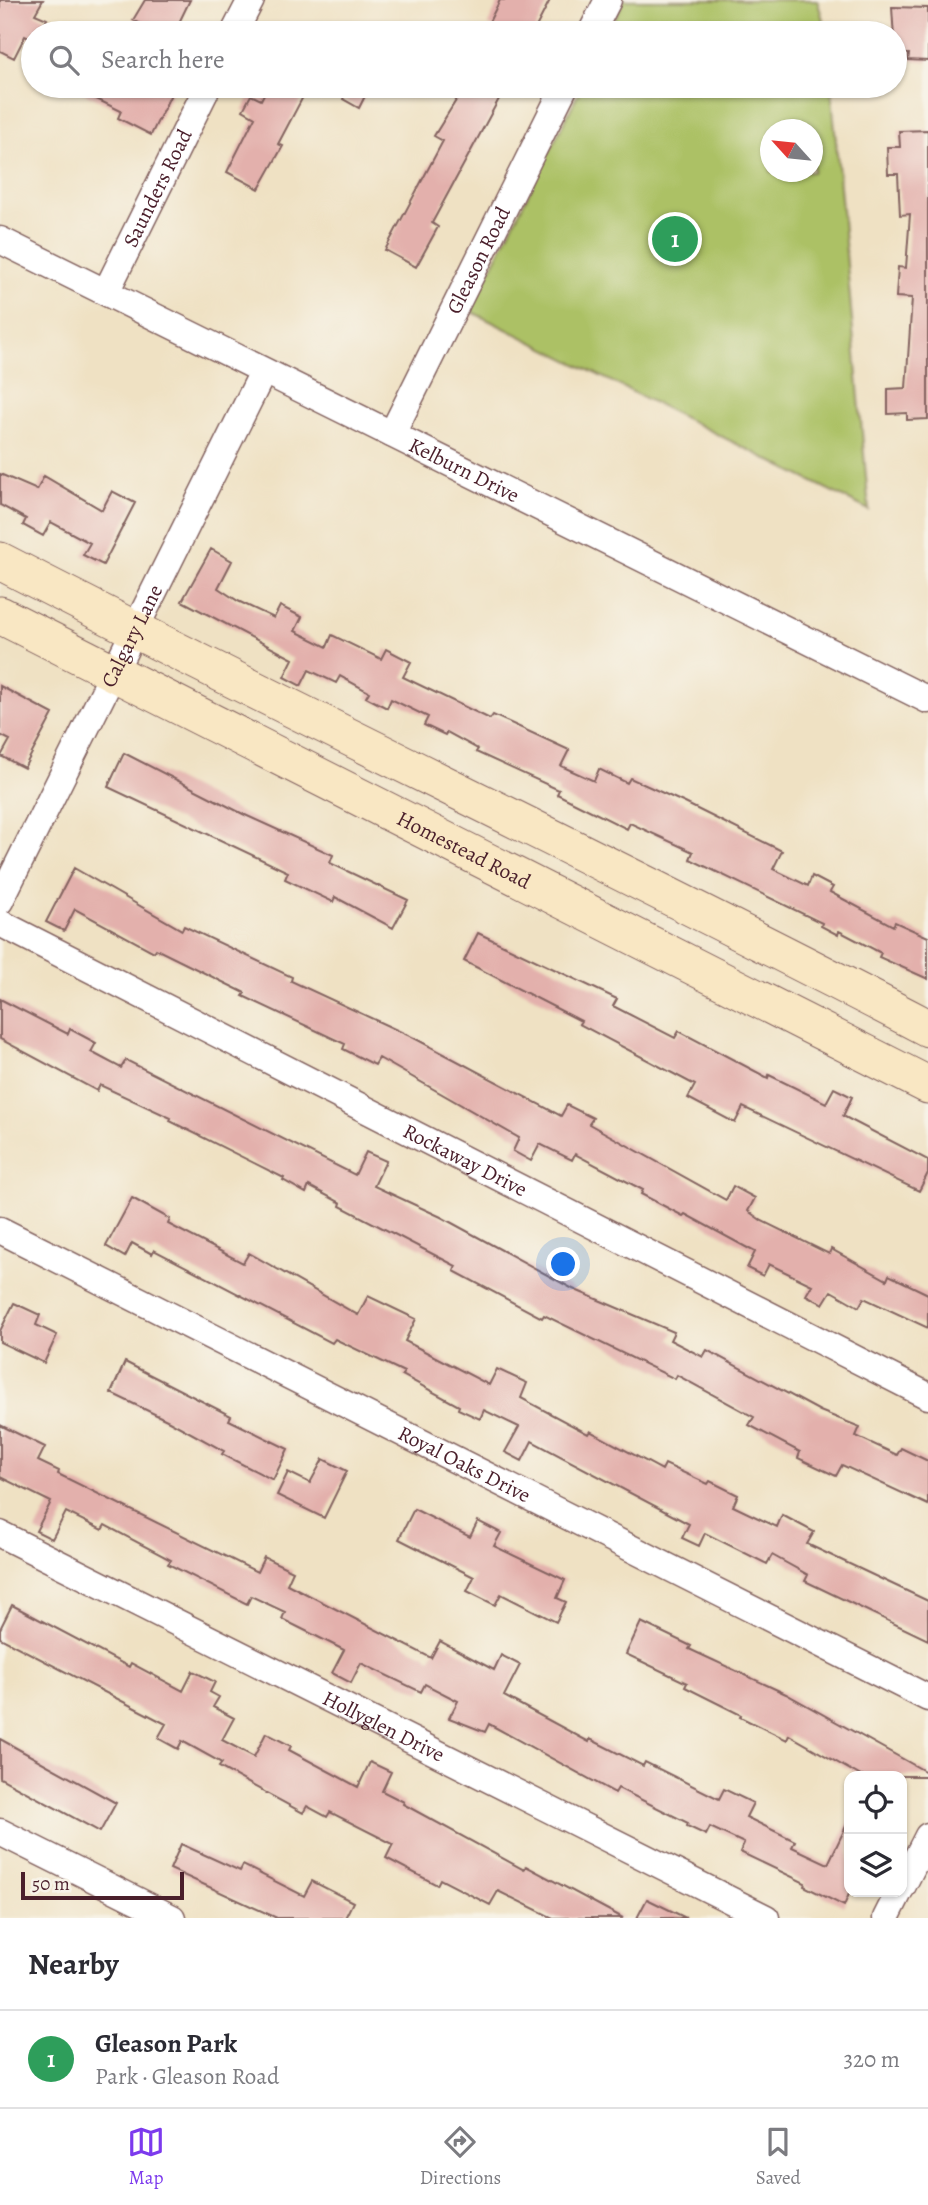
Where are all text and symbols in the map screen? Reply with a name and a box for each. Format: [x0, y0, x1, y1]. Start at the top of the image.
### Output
search box [21, 21, 907, 98]
icon: search [45, 41, 83, 79]
text: Search here [101, 42, 225, 77]
north arrow [760, 119, 823, 182]
street label: Saunders Road [116, 124, 199, 252]
street label: Gleason Road [440, 201, 517, 319]
pin: 1 [652, 213, 698, 265]
street label: Kelburn Drive [404, 431, 524, 509]
street label: Calgary Lane [94, 580, 169, 692]
street label: Homestead Road [392, 804, 536, 896]
street label: Rockaway Drive [398, 1117, 532, 1203]
your location [546, 1247, 580, 1281]
street label: Royal Oaks Drive [393, 1419, 535, 1509]
street label: Hollyglen Drive [318, 1684, 449, 1769]
map controls [844, 1771, 907, 1897]
button: locate [844, 1771, 907, 1834]
button: layers [844, 1834, 907, 1897]
scale bar [21, 1869, 184, 1901]
text: 50 m [32, 1871, 70, 1897]
text: Nearby [28, 1944, 119, 1984]
text: Gleason Park [95, 2026, 237, 2061]
text: 1 [47, 2044, 55, 2075]
text: 320 m [844, 2044, 900, 2075]
text: Park · Gleason Road [95, 2061, 279, 2092]
tab: Map [127, 2123, 165, 2191]
tab: Directions [420, 2123, 501, 2191]
tab: Saved [756, 2123, 801, 2191]

